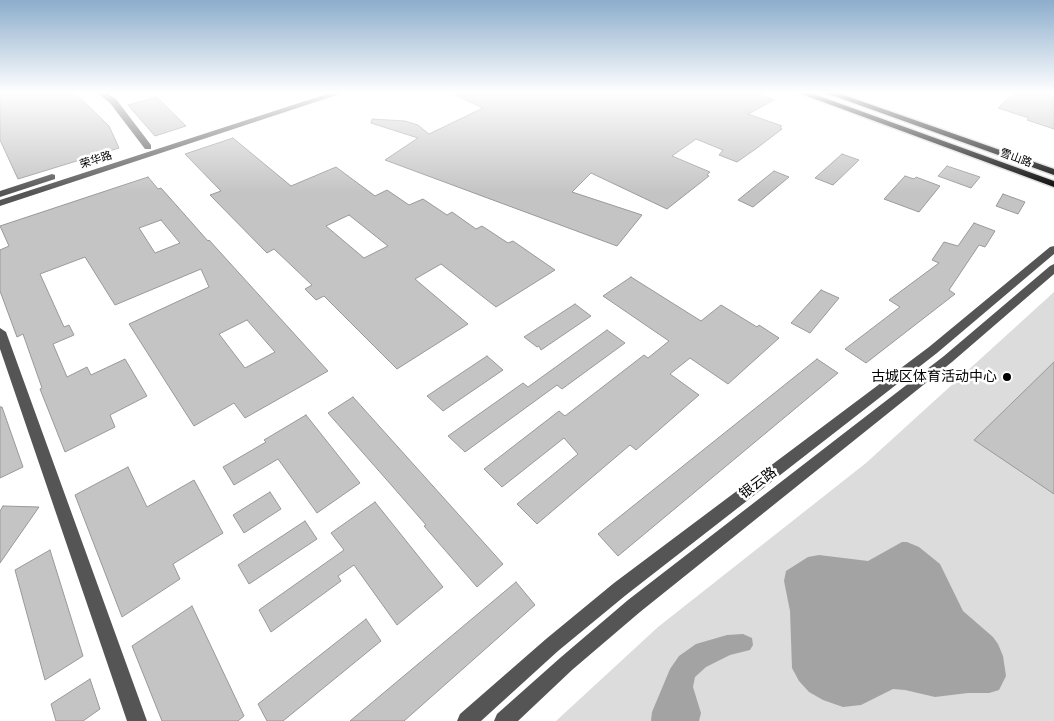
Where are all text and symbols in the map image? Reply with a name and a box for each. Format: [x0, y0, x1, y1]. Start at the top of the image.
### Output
street label: 雪山路 [998, 146, 1034, 170]
street label: 荣华路 [78, 149, 114, 171]
place label: 古城区体育活动中心 [871, 369, 997, 385]
marker: 古城区体育活动中心 [1001, 371, 1013, 383]
street label: 银云路 [736, 464, 780, 502]

